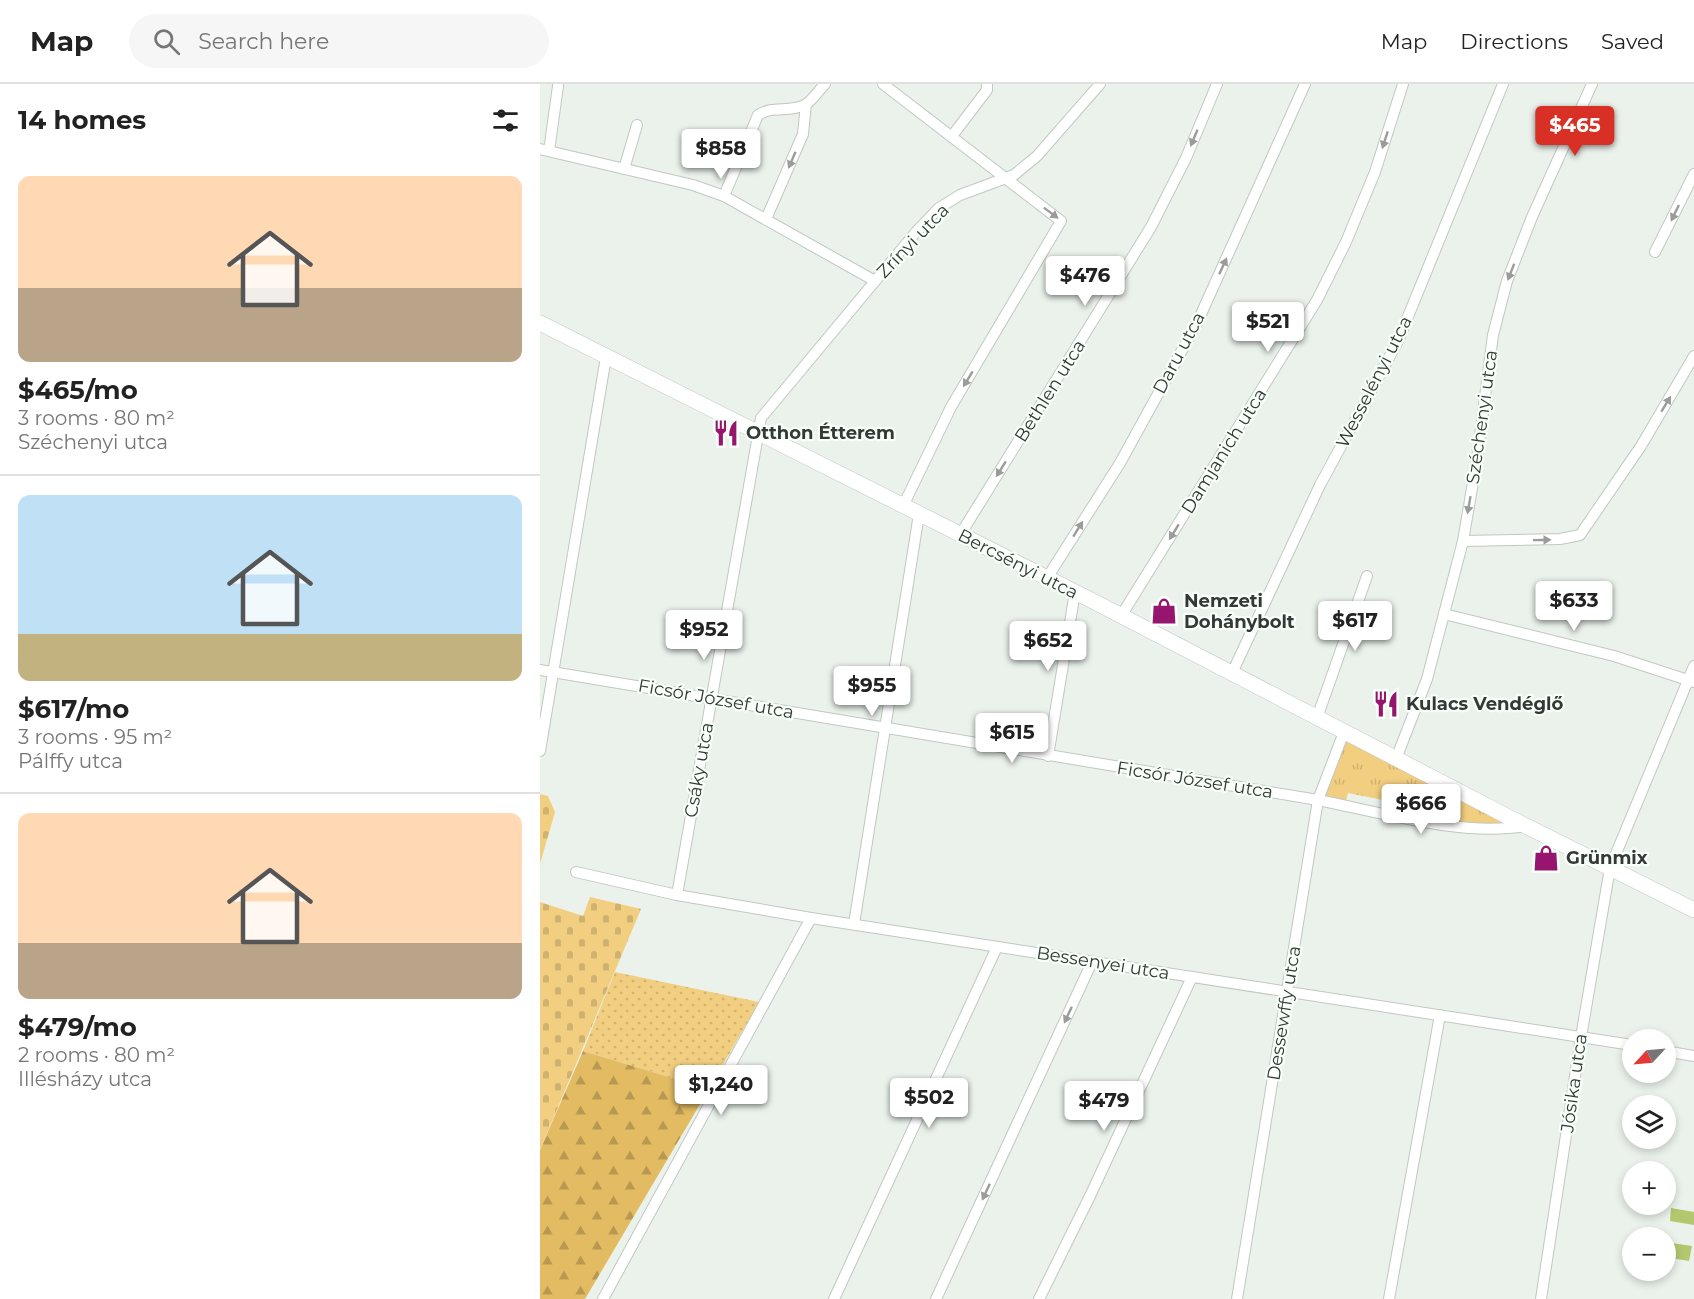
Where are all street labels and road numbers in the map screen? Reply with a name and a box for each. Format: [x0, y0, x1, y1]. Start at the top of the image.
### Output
street label: Zrínyi utca [872, 199, 954, 283]
street label: Daru utca [1148, 308, 1210, 398]
street label: Wesselényi utca [1331, 312, 1417, 452]
street label: Bethlen utca [1010, 336, 1090, 446]
street label: Széchenyi utca [1462, 349, 1502, 485]
street label: Damjanich utca [1177, 384, 1271, 518]
street label: Bercsényi utca [954, 524, 1082, 604]
street label: Ficsór József utca [636, 674, 796, 724]
street label: Csáky utca [680, 721, 718, 819]
street label: Ficsór József utca [1115, 757, 1275, 803]
street label: Bessenyei utca [1035, 942, 1171, 984]
street label: Dessewffy utca [1262, 944, 1306, 1082]
street label: Jósika utca [1556, 1032, 1592, 1135]

